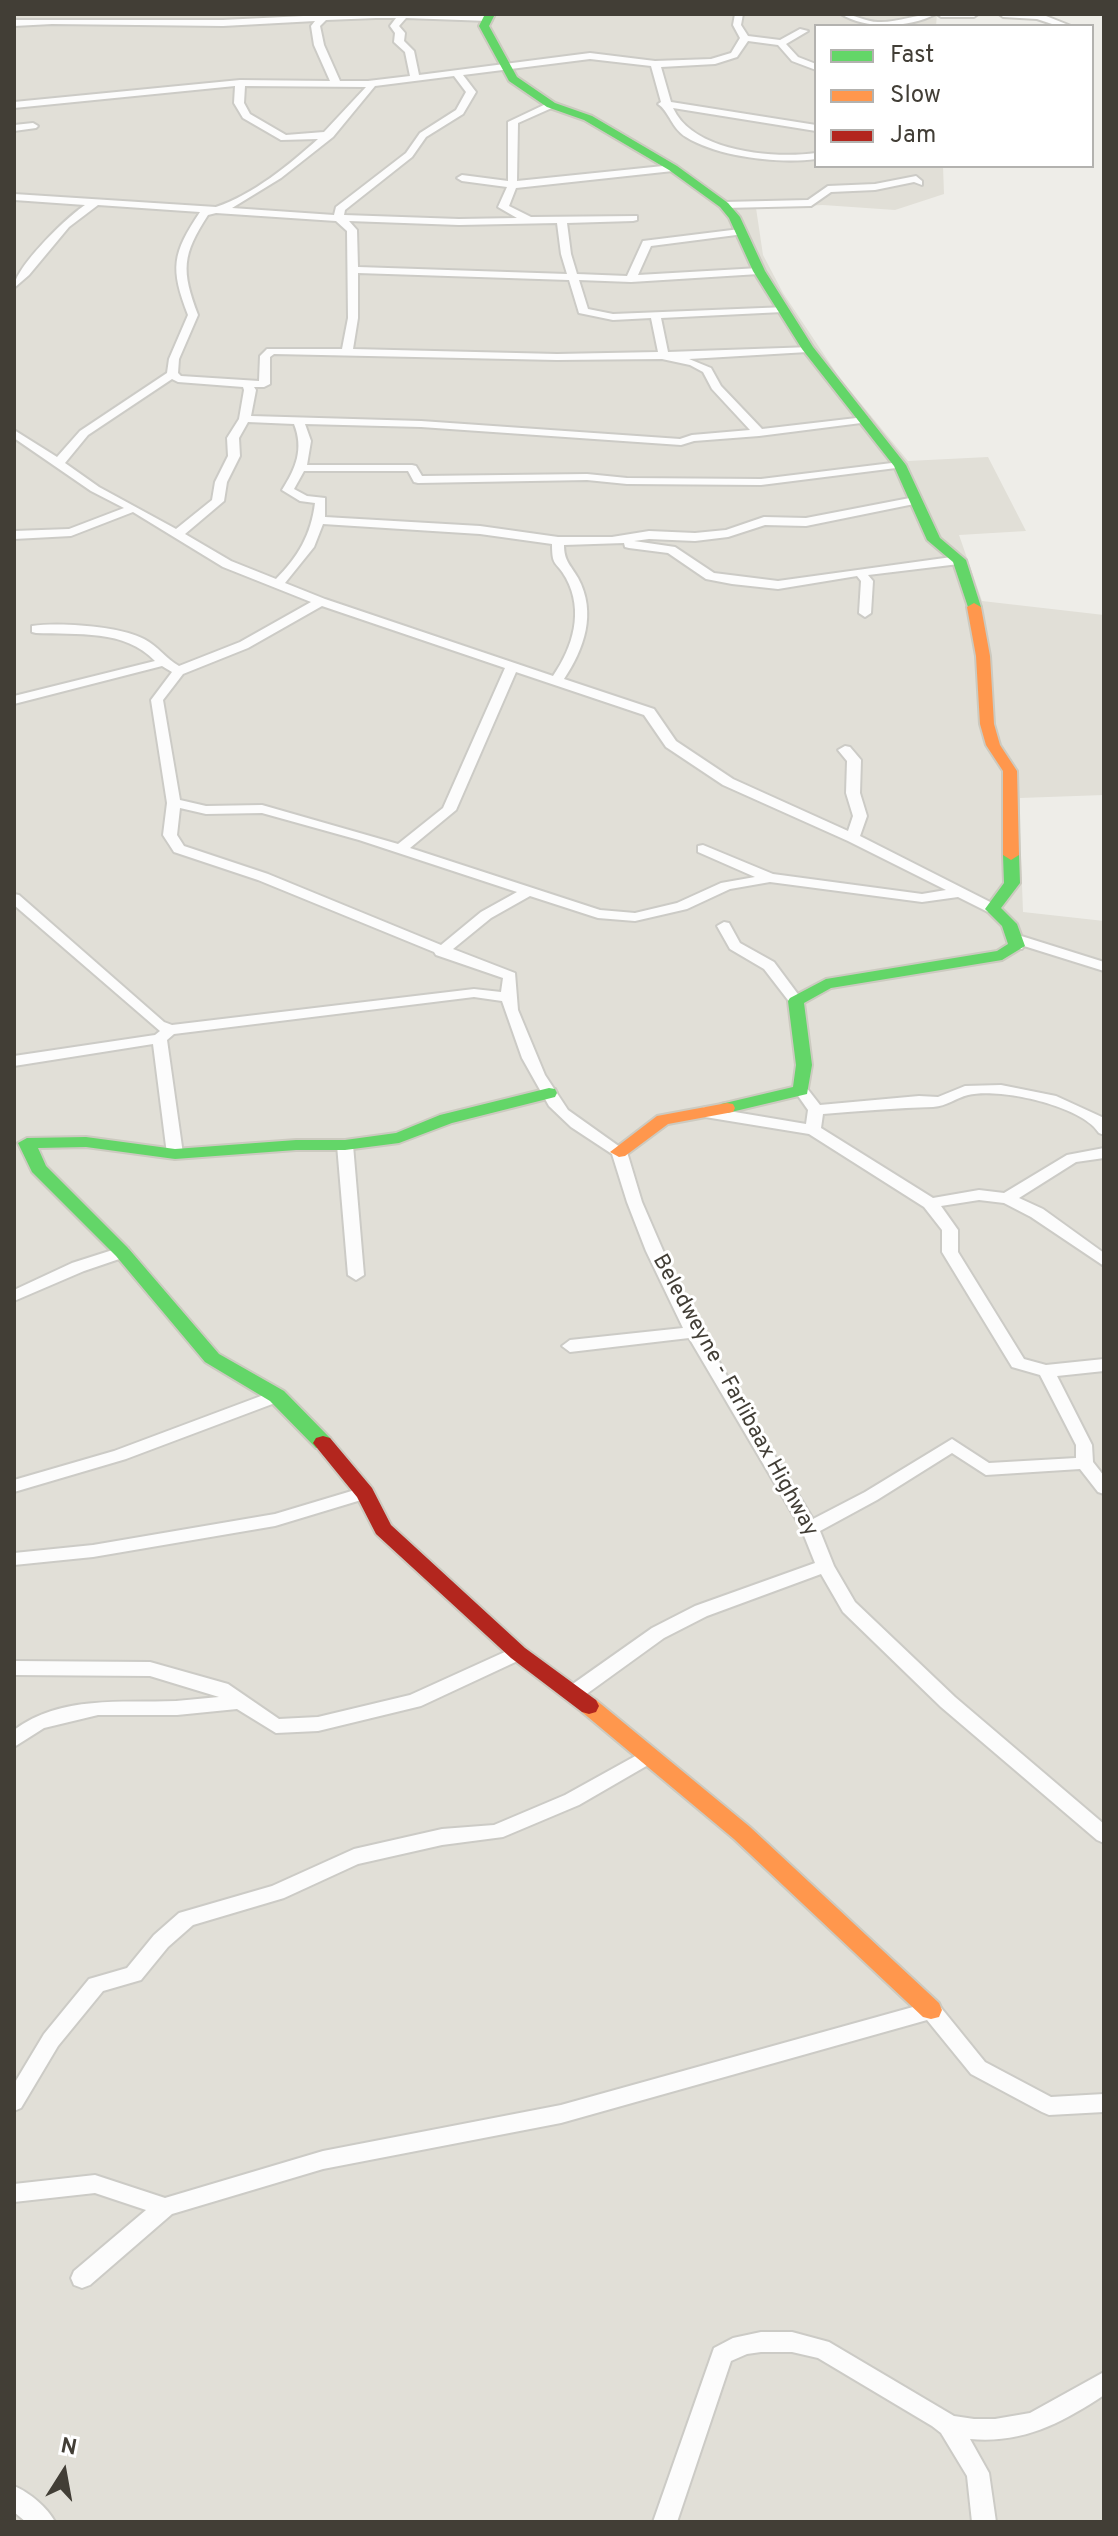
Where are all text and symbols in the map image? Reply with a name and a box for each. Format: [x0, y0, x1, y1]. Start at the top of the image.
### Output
legend [814, 24, 1094, 168]
text: Fast [890, 41, 934, 71]
text: Slow [890, 81, 941, 111]
text: Jam [890, 121, 936, 151]
street label: Beledweyne - Farlibaax Highway [645, 1250, 823, 1542]
north arrow [24, 2432, 104, 2512]
text: N [58, 2433, 79, 2463]

